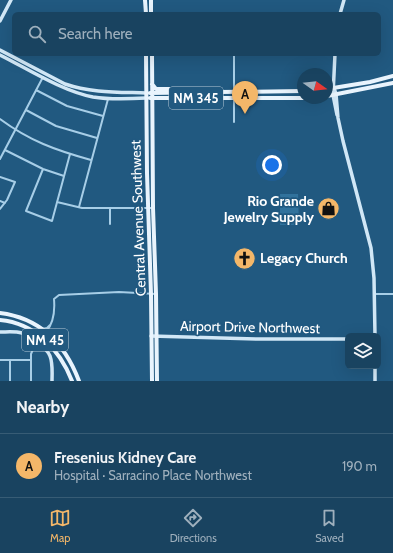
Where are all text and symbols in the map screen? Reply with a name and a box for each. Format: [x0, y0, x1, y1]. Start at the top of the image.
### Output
search box [12, 12, 381, 56]
icon: search [26, 23, 48, 45]
text: Search here [58, 25, 133, 43]
north arrow [297, 68, 333, 104]
pin: A [232, 81, 258, 114]
road number: NM 345 [169, 87, 223, 109]
street label: Central Avenue Southwest [126, 139, 150, 296]
your location [262, 155, 282, 175]
place label: Rio Grande Jewelry Supply [223, 192, 314, 226]
shop icon: Rio Grande Jewelry Supply [316, 196, 342, 222]
church icon: Legacy Church [232, 245, 258, 271]
place label: Legacy Church [260, 249, 348, 267]
street label: Airport Drive Northwest [180, 317, 320, 337]
road number: NM 45 [22, 329, 68, 351]
map controls [345, 333, 381, 369]
button: layers [345, 333, 381, 369]
text: Nearby [16, 397, 69, 417]
text: Fresenius Kidney Care [54, 449, 196, 467]
text: A [25, 458, 33, 474]
text: 190 m [342, 458, 377, 474]
text: Hospital · Sarracino Place Northwest [54, 467, 252, 483]
tab: Map [49, 507, 71, 545]
tab: Directions [170, 507, 217, 545]
tab: Saved [315, 507, 344, 545]

